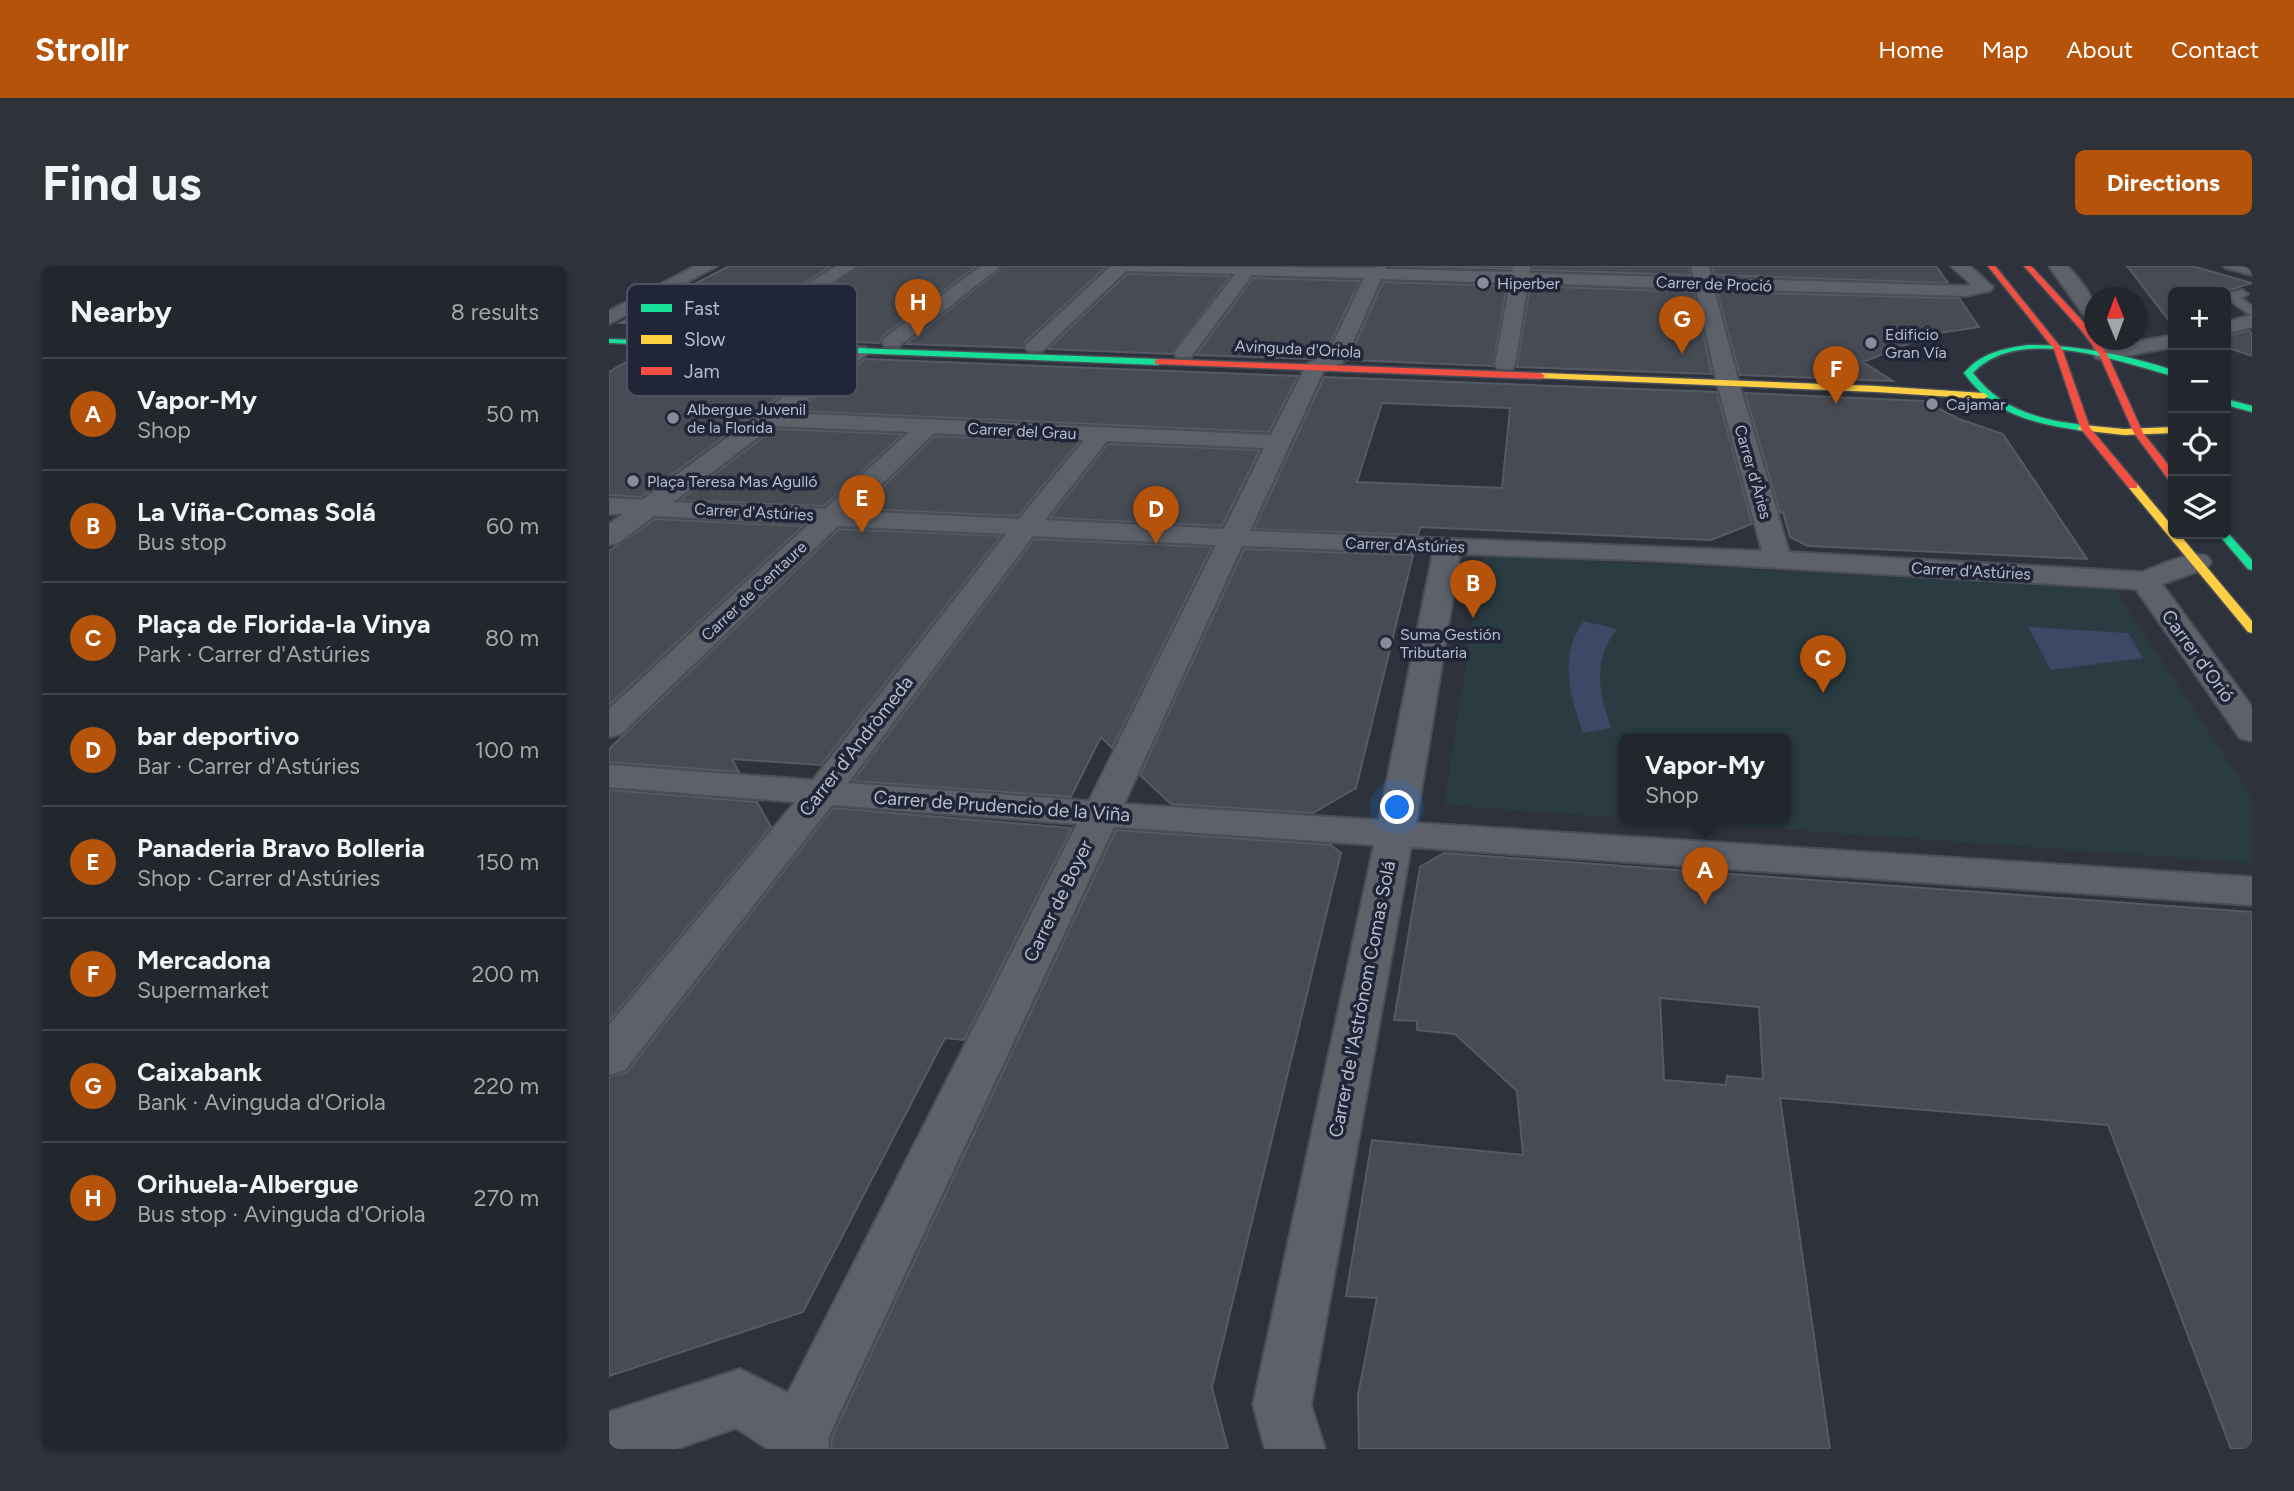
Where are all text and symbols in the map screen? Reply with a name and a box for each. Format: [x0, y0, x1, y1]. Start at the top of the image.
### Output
text: Strollr [35, 30, 129, 69]
text: Home [1878, 35, 1944, 64]
text: Map [1982, 35, 2028, 64]
text: About [2066, 35, 2133, 64]
text: Contact [2171, 35, 2259, 64]
button: Directions [2075, 150, 2252, 215]
text: Find us [42, 153, 201, 212]
street label: Carrer de Proció [1656, 272, 1772, 296]
place label: Hiperber [1497, 274, 1560, 293]
marker: Hiperber [1475, 275, 1491, 291]
pin: H [895, 279, 941, 337]
legend [627, 284, 857, 396]
north arrow [2084, 287, 2147, 350]
map controls [2168, 287, 2231, 539]
button: + [2168, 287, 2231, 350]
text: Nearby [70, 293, 172, 330]
pin: G [1659, 296, 1705, 354]
text: Fast [684, 297, 720, 320]
text: 8 results [451, 298, 539, 326]
place label: Edificio Gran Vía [1885, 325, 1947, 362]
text: Slow [684, 328, 726, 351]
marker: Edificio Gran Vía [1863, 335, 1879, 351]
street label: Avinguda d'Oriola [1234, 336, 1362, 362]
pin: F [1813, 346, 1859, 404]
button: − [2168, 350, 2231, 413]
text: Jam [684, 360, 720, 383]
text: Vapor-My [137, 384, 257, 416]
place label: Cajamar [1946, 395, 2006, 414]
marker: Cajamar [1924, 396, 1940, 412]
text: A [85, 400, 101, 428]
text: 50 m [486, 400, 539, 428]
place label: Albergue Juvenil de la Florida [687, 400, 806, 437]
marker: Albergue Juvenil de la Florida [665, 410, 681, 426]
button: locate [2168, 413, 2231, 476]
text: Shop [137, 416, 191, 444]
street label: Carrer del Grau [967, 419, 1077, 443]
street label: Carrer d'Àries [1730, 423, 1776, 521]
place label: Plaça Teresa Mas Agulló [647, 472, 817, 491]
marker: Plaça Teresa Mas Agulló [625, 473, 641, 489]
pin: E [839, 475, 885, 533]
button: layers [2168, 476, 2231, 539]
pin: D [1133, 486, 1179, 544]
text: La Viña-Comas Solá [137, 496, 376, 528]
street label: Carrer d'Astúries [694, 499, 814, 525]
text: B [86, 512, 100, 540]
text: 60 m [486, 512, 539, 540]
text: Bus stop [137, 528, 227, 556]
street label: Carrer d'Astúries [1345, 533, 1465, 557]
street label: Carrer de Centaure [697, 537, 811, 645]
street label: Carrer d'Astúries [1911, 558, 2031, 584]
pin: B [1450, 560, 1496, 618]
street label: Carrer d'Orió [2157, 605, 2239, 707]
text: Plaça de Florida-la Vinya [137, 608, 431, 640]
text: C [85, 624, 101, 652]
text: 80 m [485, 624, 539, 652]
place label: Suma Gestión Tributaria [1400, 625, 1501, 662]
marker: Suma Gestión Tributaria [1378, 635, 1394, 651]
pin: C [1800, 635, 1846, 693]
text: Park · Carrer d'Astúries [137, 640, 370, 668]
street label: Carrer d'Andròmeda [794, 671, 918, 821]
text: bar deportivo [137, 720, 299, 752]
popup [1619, 733, 1791, 824]
text: D [85, 736, 101, 764]
text: 100 m [475, 736, 539, 764]
text: Vapor-My [1645, 749, 1765, 781]
text: Bar · Carrer d'Astúries [137, 752, 360, 780]
text: Shop [1645, 781, 1699, 809]
street label: Carrer de Prudencio de la Viña [873, 786, 1131, 826]
your location [1380, 790, 1414, 824]
text: Panaderia Bravo Bolleria [137, 832, 425, 864]
street label: Carrer de Boyer [1019, 836, 1098, 966]
pin: A [1682, 847, 1728, 905]
text: E [86, 848, 100, 876]
text: 150 m [476, 848, 539, 876]
street label: Carrer de l'Astrònom Comas Solá [1324, 859, 1400, 1139]
text: Shop · Carrer d'Astúries [137, 864, 380, 892]
text: Mercadona [137, 944, 271, 976]
text: F [87, 960, 99, 988]
text: 200 m [471, 960, 539, 988]
text: Supermarket [137, 976, 269, 1004]
text: Caixabank [137, 1056, 262, 1088]
text: G [84, 1072, 102, 1100]
text: 220 m [473, 1072, 539, 1100]
text: Bank · Avinguda d'Oriola [137, 1088, 386, 1116]
text: Orihuela-Albergue [137, 1168, 359, 1200]
text: H [84, 1184, 102, 1212]
text: 270 m [474, 1184, 539, 1212]
text: Bus stop · Avinguda d'Oriola [137, 1200, 426, 1228]

